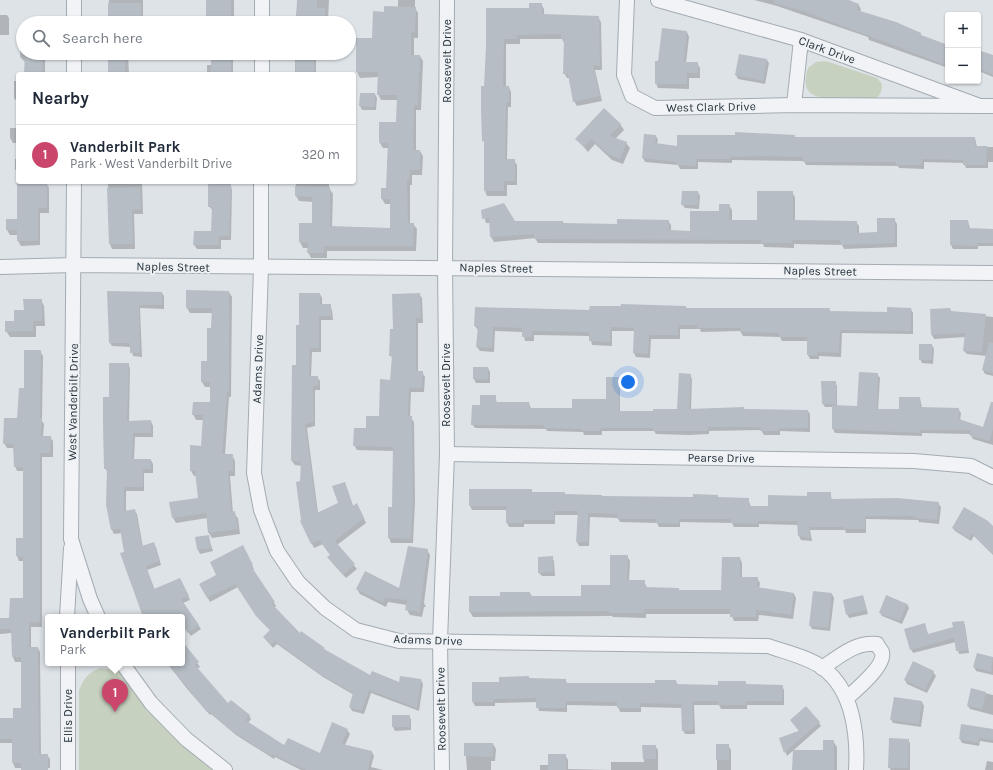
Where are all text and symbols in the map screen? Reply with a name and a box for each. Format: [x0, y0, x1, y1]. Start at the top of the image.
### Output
map controls [945, 12, 981, 84]
button: + [945, 12, 981, 48]
search box [16, 16, 356, 60]
street label: Roosevelt Drive [440, 19, 454, 103]
icon: search [30, 27, 52, 49]
text: Search here [62, 29, 143, 47]
street label: Clark Drive [797, 33, 857, 67]
button: − [945, 48, 981, 84]
text: Nearby [32, 88, 89, 108]
street label: West Clark Drive [666, 99, 756, 115]
text: Vanderbilt Park [70, 138, 180, 156]
text: 1 [43, 147, 47, 162]
text: 320 m [302, 147, 340, 162]
text: Park · West Vanderbilt Drive [70, 156, 232, 171]
street label: Naples Street [136, 259, 210, 275]
street label: Naples Street [459, 260, 533, 276]
street label: Naples Street [783, 263, 857, 279]
street label: Adams Drive [250, 334, 266, 404]
street label: West Vanderbilt Drive [65, 343, 81, 461]
street label: Roosevelt Drive [439, 343, 453, 427]
your location [618, 372, 638, 392]
street label: Pearse Drive [687, 450, 755, 466]
popup [45, 614, 185, 666]
text: Vanderbilt Park [60, 624, 170, 642]
street label: Adams Drive [393, 632, 463, 648]
text: Park [60, 642, 86, 657]
street label: Roosevelt Drive [433, 667, 449, 751]
pin: 1 [102, 679, 128, 712]
street label: Ellis Drive [61, 689, 75, 743]

